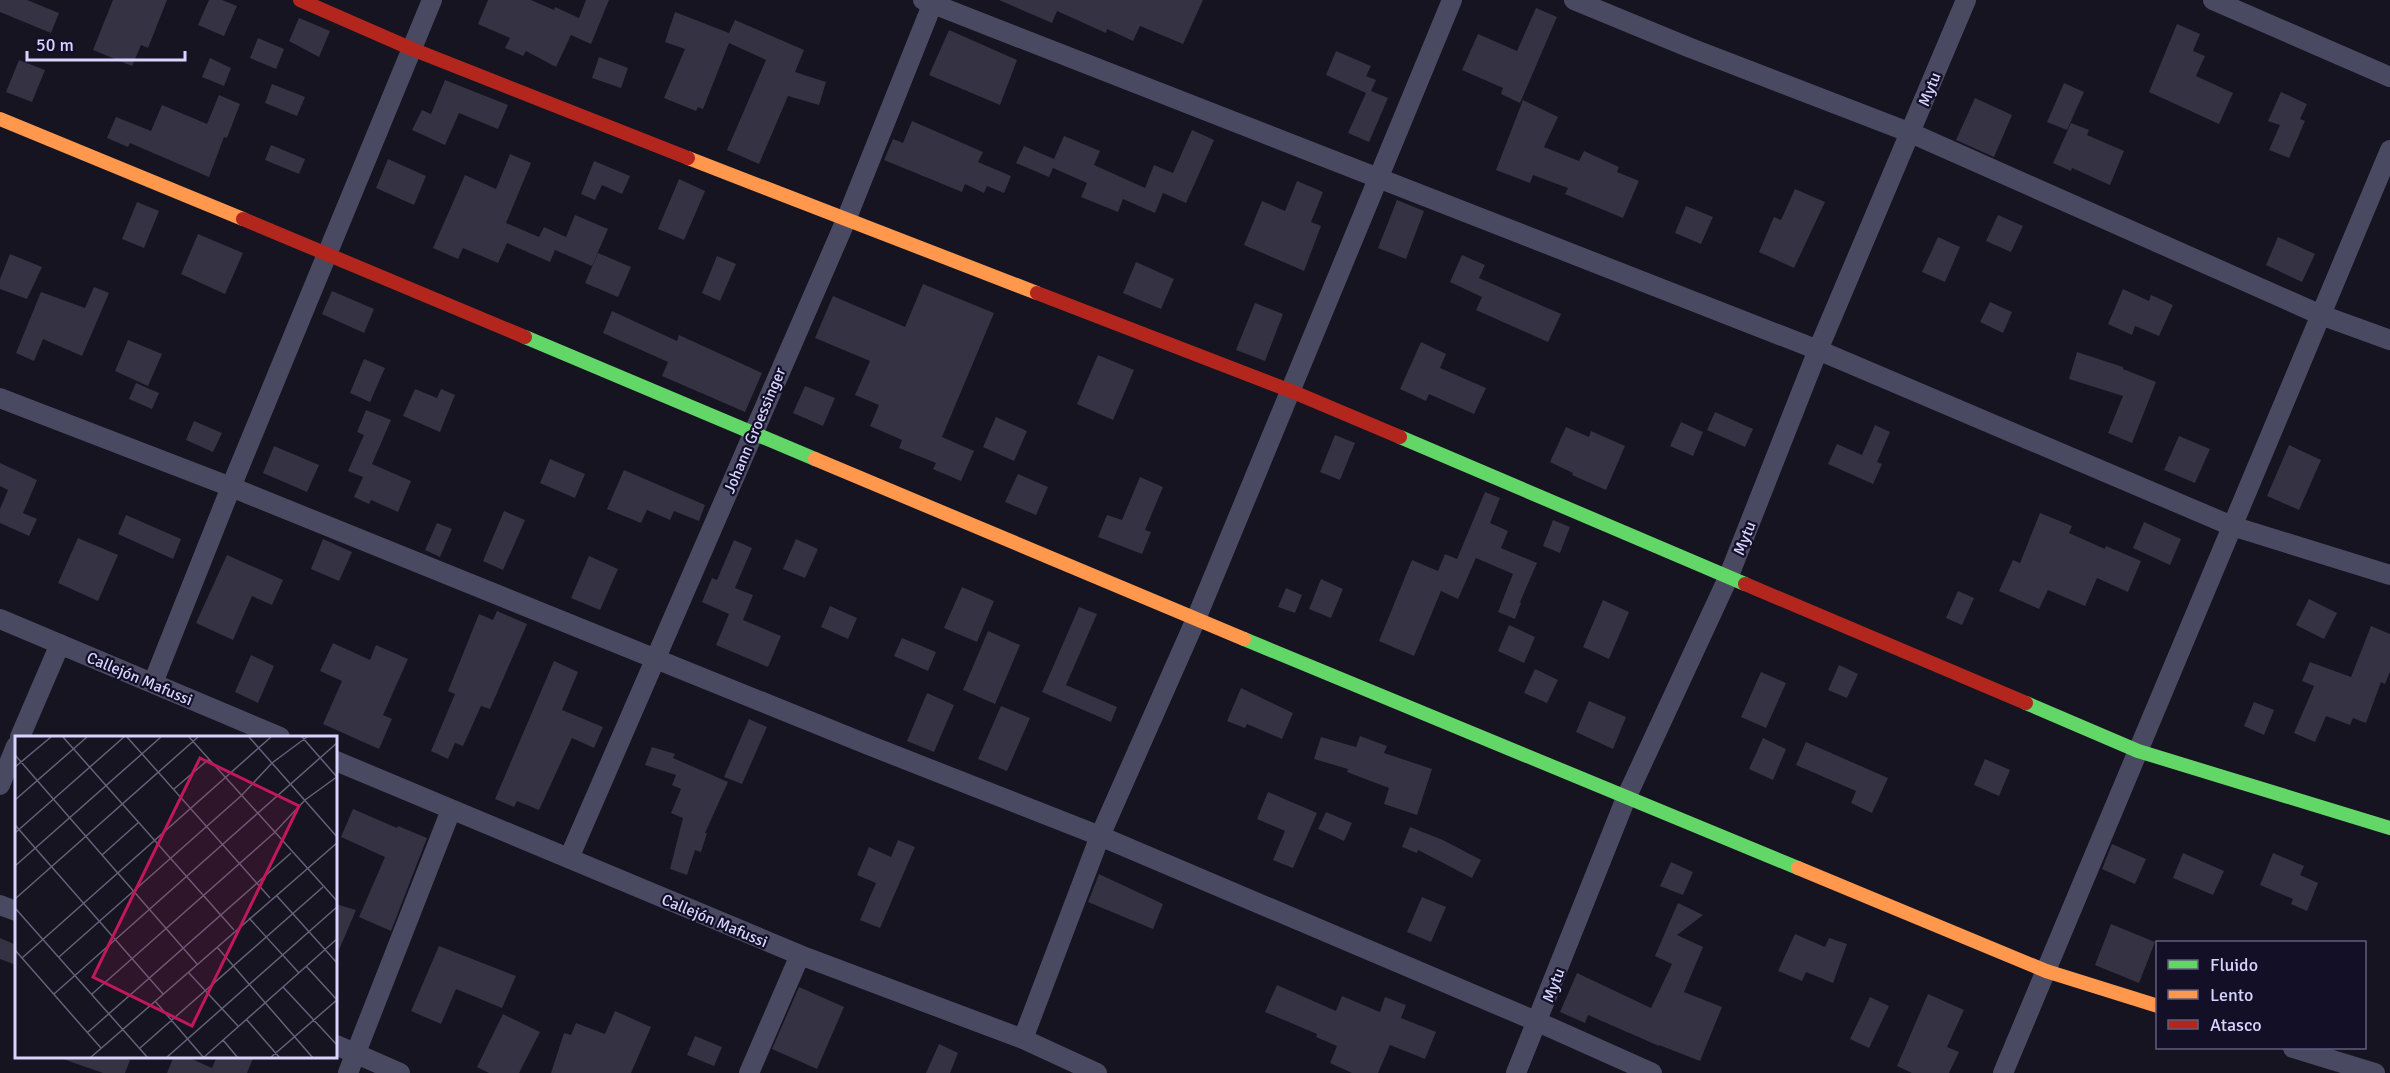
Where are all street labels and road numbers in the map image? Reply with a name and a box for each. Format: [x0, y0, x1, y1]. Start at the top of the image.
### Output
street label: Mytu [1914, 69, 1946, 109]
street label: Johann Groessinger [719, 364, 791, 496]
street label: Mytu [1729, 518, 1761, 558]
street label: Callejón Mafussi [84, 648, 196, 710]
street label: Callejón Mafussi [659, 890, 771, 952]
street label: Mytu [1538, 965, 1570, 1005]

